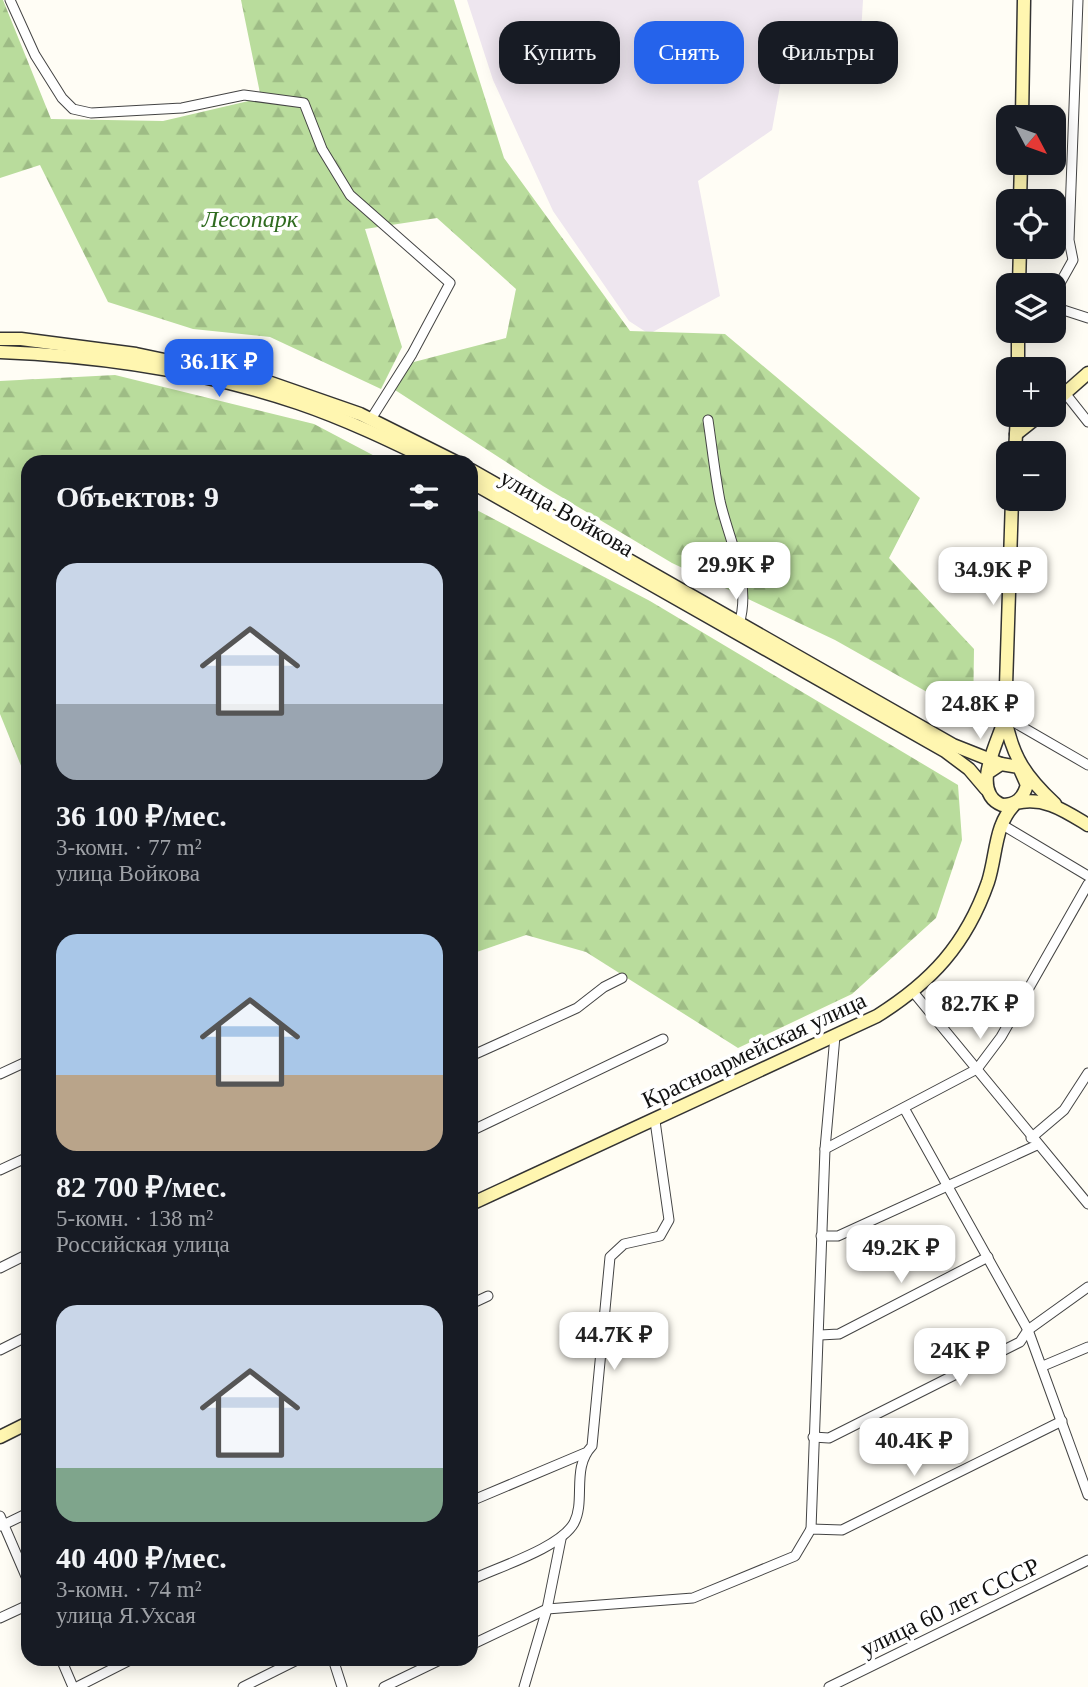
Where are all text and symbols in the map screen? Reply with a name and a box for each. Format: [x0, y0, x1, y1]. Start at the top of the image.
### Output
chip: Купить [499, 21, 620, 84]
chip: Снять [634, 21, 744, 84]
chip: Фильтры [758, 21, 898, 84]
north arrow [996, 105, 1066, 175]
map controls [996, 105, 1066, 511]
button: locate [996, 189, 1066, 259]
park label: Лесопарк [201, 206, 299, 232]
button: layers [996, 273, 1066, 343]
pin: 36.1K ₽ [154, 340, 284, 399]
text: 36.1K ₽ [180, 349, 258, 374]
button: + [996, 357, 1066, 427]
button: − [996, 441, 1066, 511]
street label: улица Войкова [495, 464, 639, 562]
icon: filters [405, 478, 443, 516]
text: Объектов: 9 [56, 480, 219, 513]
pin: 29.9K ₽ [671, 542, 801, 602]
pin: 34.9K ₽ [928, 548, 1058, 607]
text: 29.9K ₽ [697, 552, 775, 577]
text: 34.9K ₽ [954, 557, 1032, 582]
icon: home [187, 608, 313, 734]
pin: 24.8K ₽ [915, 682, 1045, 741]
text: 24.8K ₽ [941, 691, 1019, 716]
text: 36 100 ₽/мес. [56, 799, 227, 832]
text: 3-комн. · 77 m² [56, 835, 202, 860]
text: улица Войкова [56, 861, 200, 886]
icon: home [187, 979, 313, 1105]
pin: 82.7K ₽ [915, 982, 1045, 1041]
street label: Красноармейская улица [638, 987, 870, 1113]
text: 82.7K ₽ [941, 991, 1019, 1016]
text: 82 700 ₽/мес. [56, 1170, 227, 1203]
text: 5-комн. · 138 m² [56, 1206, 213, 1231]
pin: 49.2K ₽ [836, 1226, 966, 1285]
text: Российская улица [56, 1232, 230, 1257]
text: 49.2K ₽ [862, 1235, 940, 1260]
pin: 44.7K ₽ [549, 1312, 679, 1372]
text: 44.7K ₽ [575, 1322, 653, 1347]
pin: 24K ₽ [911, 1328, 1009, 1388]
text: 24K ₽ [930, 1338, 990, 1363]
icon: home [187, 1350, 313, 1476]
pin: 40.4K ₽ [849, 1418, 979, 1478]
text: 40.4K ₽ [875, 1428, 953, 1453]
text: 40 400 ₽/мес. [56, 1541, 227, 1574]
street label: улица 60 лет СССР [856, 1552, 1044, 1662]
text: 3-комн. · 74 m² [56, 1577, 202, 1602]
text: улица Я.Ухсая [56, 1603, 196, 1628]

